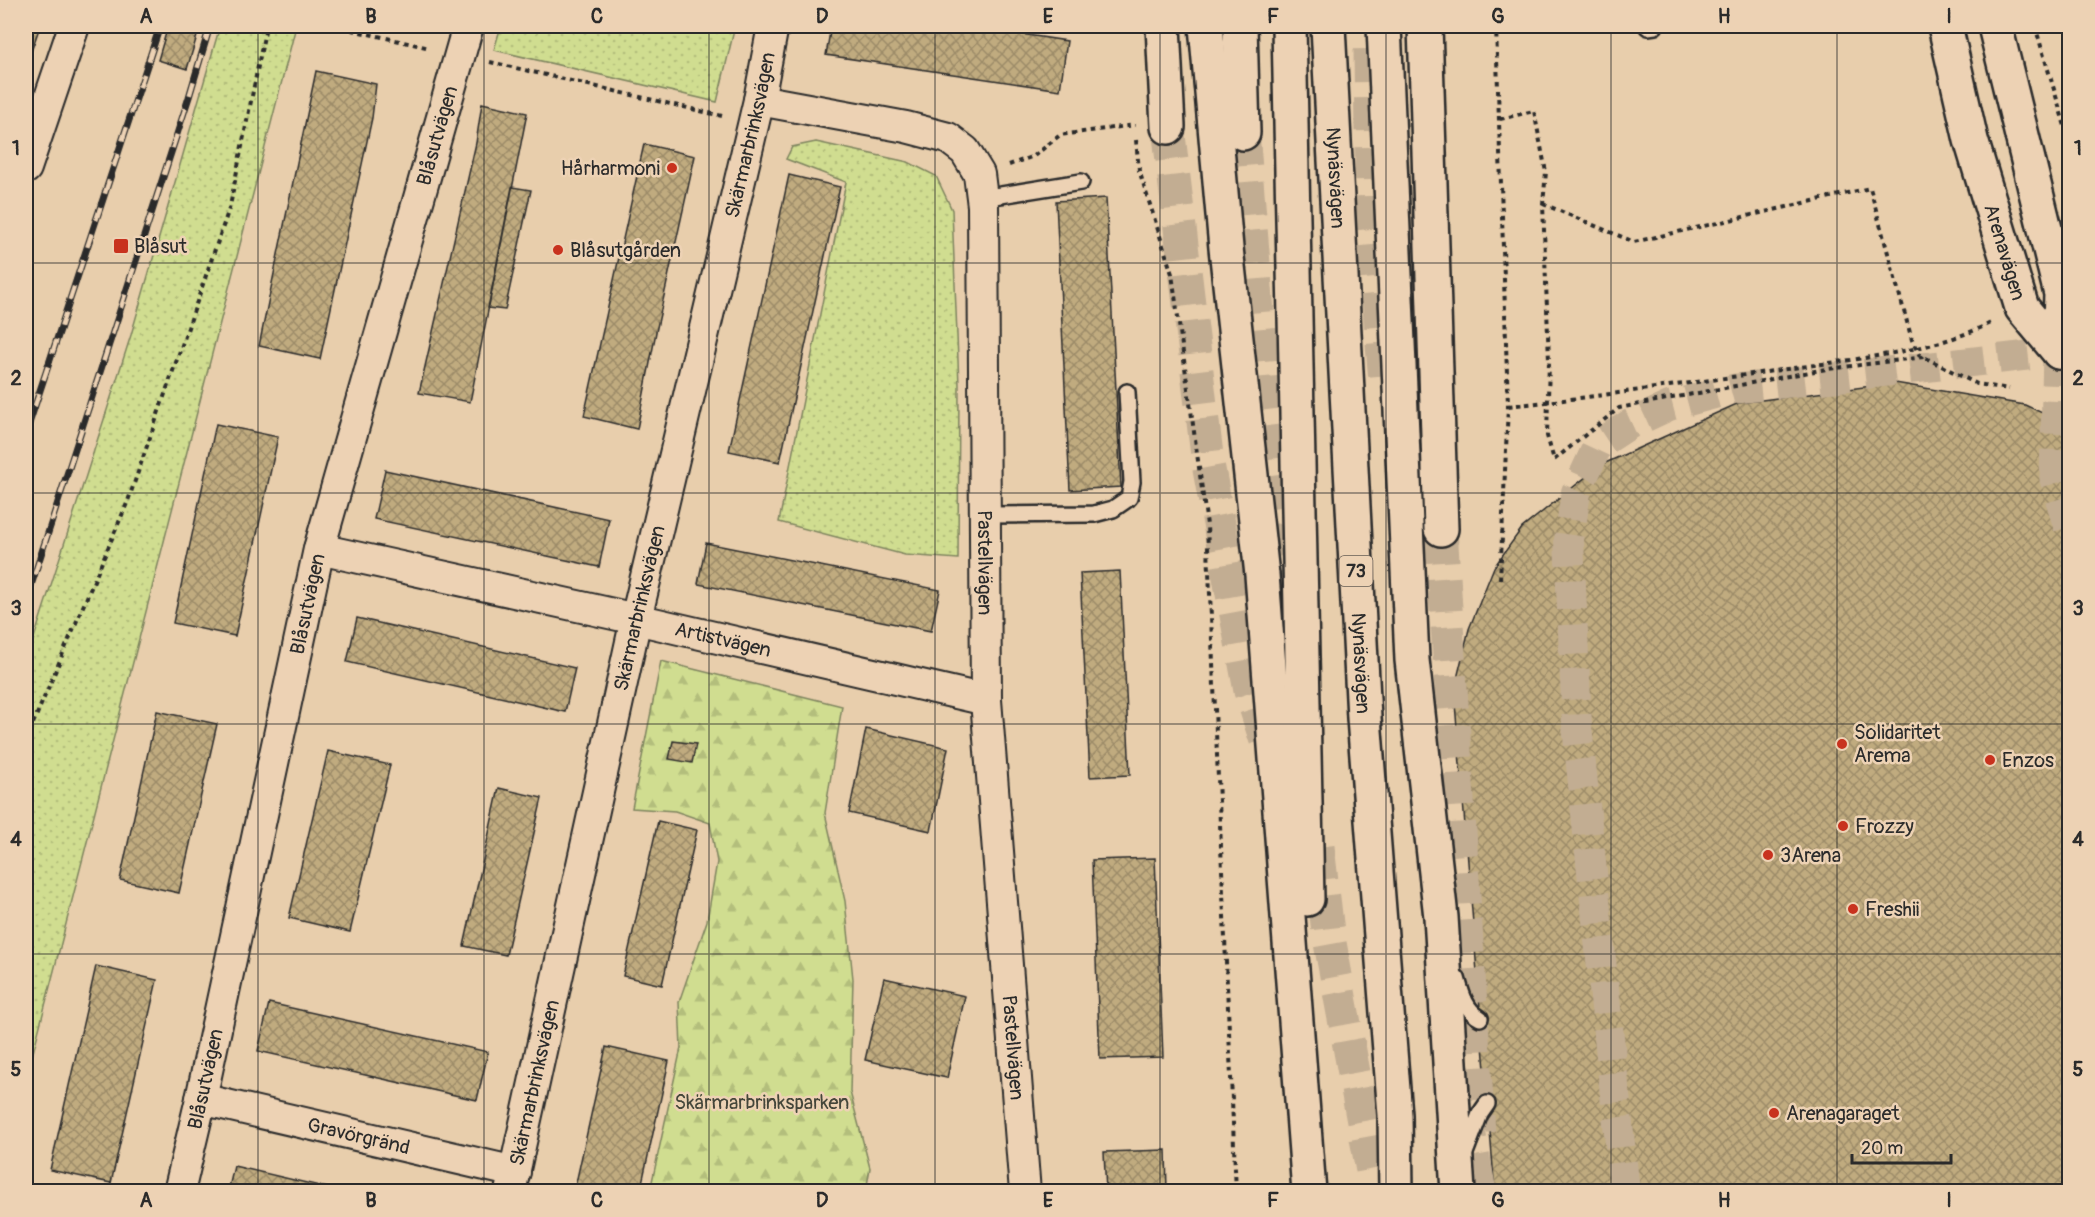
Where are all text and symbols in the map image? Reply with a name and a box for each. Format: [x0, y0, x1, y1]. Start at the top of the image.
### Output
text: A [140, 4, 153, 29]
text: B [365, 4, 377, 29]
text: C [591, 4, 603, 29]
text: D [816, 4, 829, 29]
text: E [1043, 4, 1054, 29]
text: F [1267, 4, 1279, 29]
text: G [1491, 4, 1505, 29]
text: H [1718, 4, 1731, 29]
text: I [1946, 4, 1952, 29]
street label: Skärmarbrinksvägen [719, 50, 781, 220]
street label: Blåsutvägen [411, 83, 463, 188]
street label: Nynäsvägen [1320, 127, 1351, 229]
text: 1 [12, 136, 20, 161]
text: 1 [2074, 136, 2082, 161]
place label: Hårharmoni [561, 156, 660, 181]
marker: Hårharmoni [665, 161, 679, 175]
street label: Arenavägen [1978, 201, 2031, 303]
place label: Blåsut [134, 234, 188, 259]
marker: Blåsut [112, 237, 130, 255]
place label: Blåsutgården [570, 238, 681, 263]
marker: Blåsutgården [551, 243, 565, 257]
text: 2 [10, 366, 22, 391]
text: 2 [2072, 366, 2084, 391]
street label: Pastellvägen [972, 510, 997, 615]
street label: Skärmarbrinksvägen [609, 523, 671, 693]
street label: Blåsutvägen [285, 551, 331, 657]
road number: 73 [1340, 556, 1372, 586]
text: 3 [10, 596, 22, 621]
text: 3 [2072, 596, 2084, 621]
street label: Nynäsvägen [1346, 612, 1376, 714]
street label: Artistvägen [672, 616, 774, 663]
place label: Solidaritet Arema [1854, 720, 1941, 768]
marker: Solidaritet Arema [1835, 737, 1849, 751]
place label: Enzos [2002, 748, 2054, 773]
marker: Enzos [1983, 753, 1997, 767]
place label: Frozzy [1855, 814, 1914, 839]
marker: Frozzy [1836, 819, 1850, 833]
text: 4 [10, 827, 22, 852]
text: 4 [2072, 827, 2084, 852]
place label: 3Arena [1780, 843, 1841, 868]
marker: 3Arena [1761, 848, 1775, 862]
place label: Freshii [1865, 897, 1919, 922]
marker: Freshii [1846, 902, 1860, 916]
street label: Pastellvägen [996, 994, 1030, 1101]
street label: Skärmarbrinksvägen [504, 997, 565, 1168]
street label: Blåsutvägen [182, 1026, 229, 1132]
text: 5 [11, 1057, 22, 1082]
text: 5 [2073, 1057, 2084, 1082]
park label: Skärmarbrinksparken [675, 1090, 849, 1115]
place label: Arenagaraget [1786, 1101, 1901, 1126]
marker: Arenagaraget [1767, 1106, 1781, 1120]
street label: Gravörgränd [305, 1112, 412, 1160]
scale bar [1852, 1127, 1951, 1165]
text: 20 m [1861, 1137, 1903, 1160]
text: A [140, 1188, 153, 1213]
text: B [365, 1188, 377, 1213]
text: C [591, 1188, 603, 1213]
text: D [816, 1188, 829, 1213]
text: E [1043, 1188, 1054, 1213]
text: F [1267, 1188, 1279, 1213]
text: G [1491, 1188, 1505, 1213]
text: H [1718, 1188, 1731, 1213]
text: I [1946, 1188, 1952, 1213]

